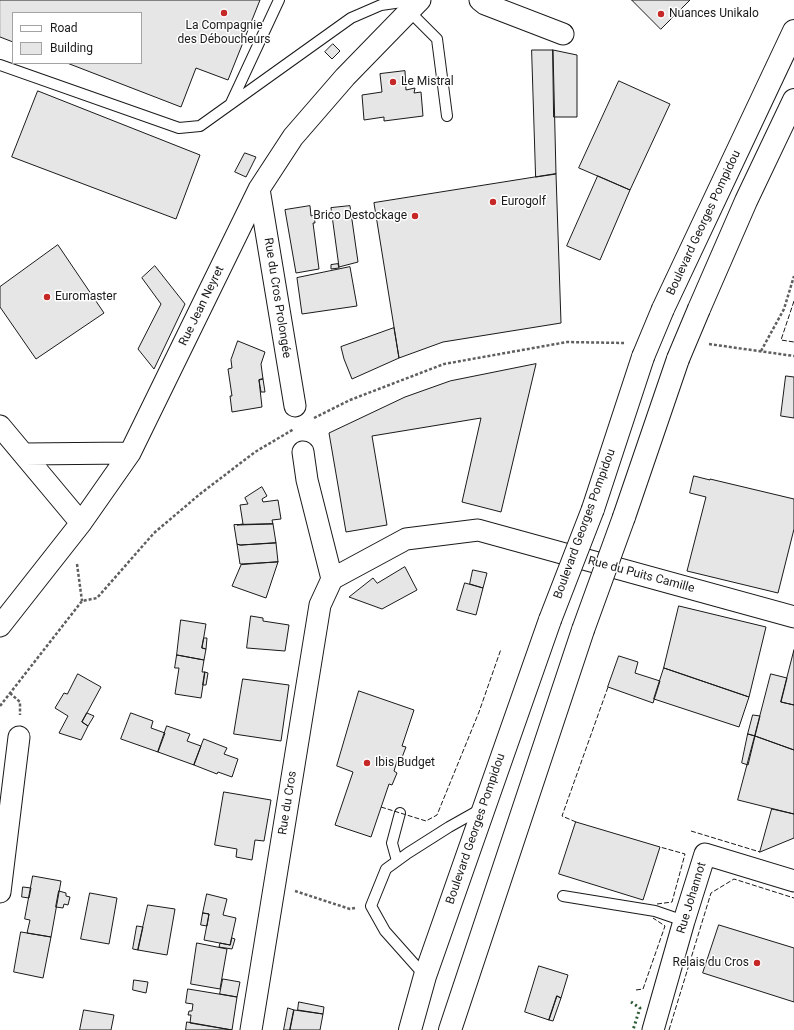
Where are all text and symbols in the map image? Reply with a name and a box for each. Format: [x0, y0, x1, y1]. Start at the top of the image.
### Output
place label: Nuances Unikalo [669, 7, 759, 21]
marker: La Compagnie des Déboucheurs [219, 8, 229, 18]
marker: Nuances Unikalo [656, 9, 666, 19]
legend [12, 12, 142, 64]
place label: La Compagnie des Déboucheurs [178, 19, 270, 47]
text: Road [50, 21, 78, 35]
text: Building [50, 41, 93, 55]
place label: Le Mistral [401, 75, 454, 89]
marker: Le Mistral [388, 77, 398, 87]
street label: Boulevard Georges Pompidou [664, 148, 744, 298]
place label: Eurogolf [501, 195, 546, 209]
marker: Eurogolf [488, 197, 498, 207]
place label: Brico Destockage [313, 209, 407, 223]
marker: Brico Destockage [410, 211, 420, 221]
street label: Rue du Cros Prolongée [260, 237, 294, 359]
street label: Rue Jean Neyret [176, 264, 228, 348]
place label: Euromaster [55, 290, 117, 304]
marker: Euromaster [42, 292, 52, 302]
street label: Boulevard Georges Pompidou [551, 447, 619, 601]
street label: Rue du Puits Camille [586, 554, 696, 596]
street label: Boulevard Georges Pompidou [443, 752, 509, 906]
place label: Ibis Budget [375, 756, 435, 770]
marker: Ibis Budget [362, 758, 372, 768]
street label: Rue du Cros [276, 770, 300, 836]
street label: Rue Johannot [674, 861, 710, 935]
place label: Relais du Cros [673, 956, 749, 970]
marker: Relais du Cros [752, 958, 762, 968]

